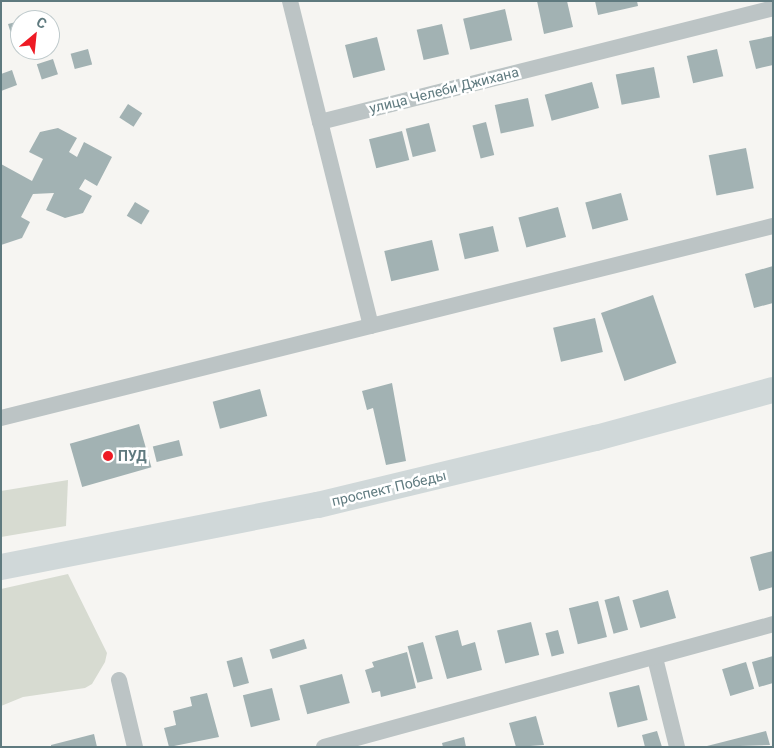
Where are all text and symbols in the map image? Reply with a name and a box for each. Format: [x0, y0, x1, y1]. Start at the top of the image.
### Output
north arrow [10, 10, 60, 60]
text: С [34, 13, 49, 32]
street label: улица Челеби Джихана [368, 63, 520, 117]
place label: ПУД [118, 448, 147, 464]
marker: ПУД [102, 450, 114, 462]
street label: проспект Победы [330, 467, 448, 509]

